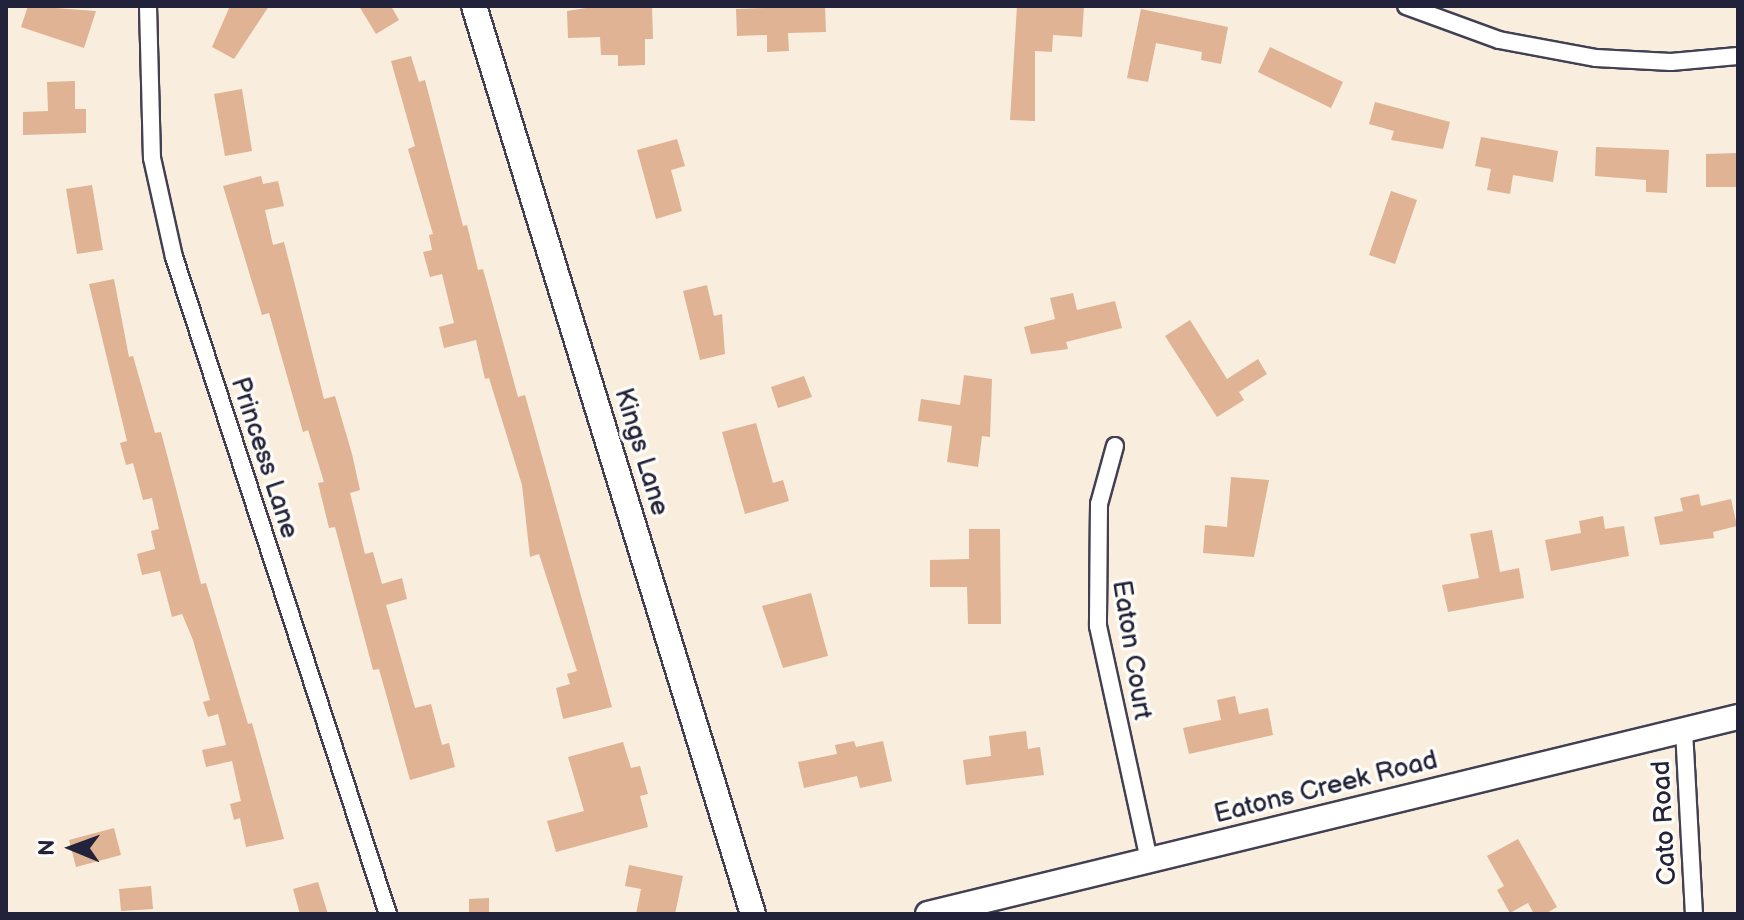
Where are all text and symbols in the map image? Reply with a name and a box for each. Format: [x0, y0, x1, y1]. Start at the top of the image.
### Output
street label: Princess Lane [223, 374, 305, 542]
street label: Kings Lane [607, 385, 675, 519]
street label: Eaton Court [1105, 578, 1157, 722]
street label: Eatons Creek Road [1211, 745, 1441, 831]
street label: Cato Road [1646, 760, 1684, 886]
north arrow [32, 808, 112, 888]
text: N [34, 839, 61, 856]

